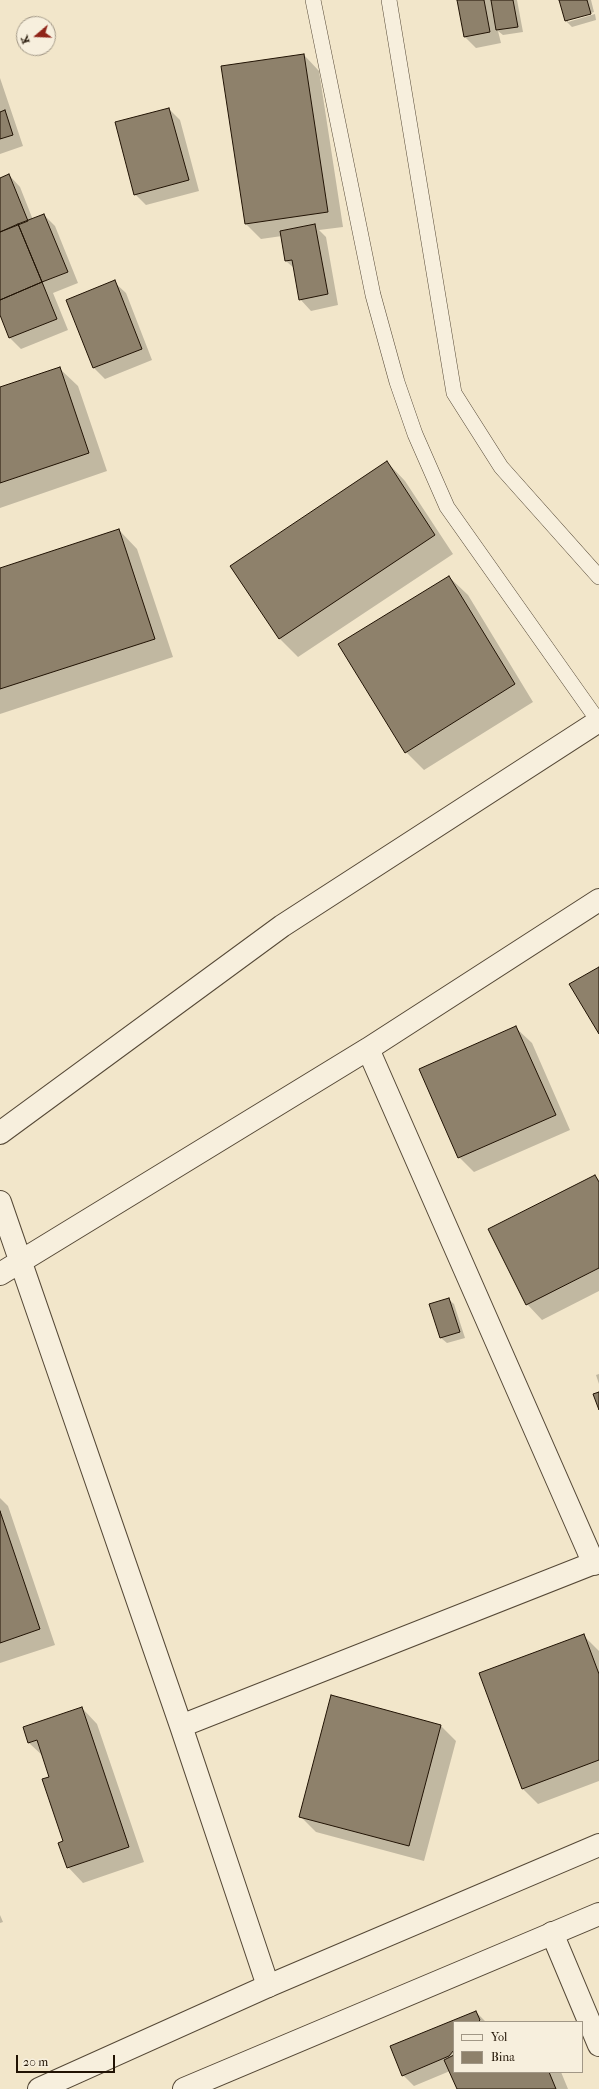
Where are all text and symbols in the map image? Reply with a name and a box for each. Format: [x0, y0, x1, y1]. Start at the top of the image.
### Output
north arrow [16, 16, 56, 56]
text: K [18, 34, 33, 46]
legend [453, 2021, 583, 2073]
text: Yol [491, 2030, 507, 2044]
scale bar [18, 2047, 117, 2073]
text: Bina [491, 2050, 515, 2064]
text: 20 m [23, 2055, 48, 2069]

